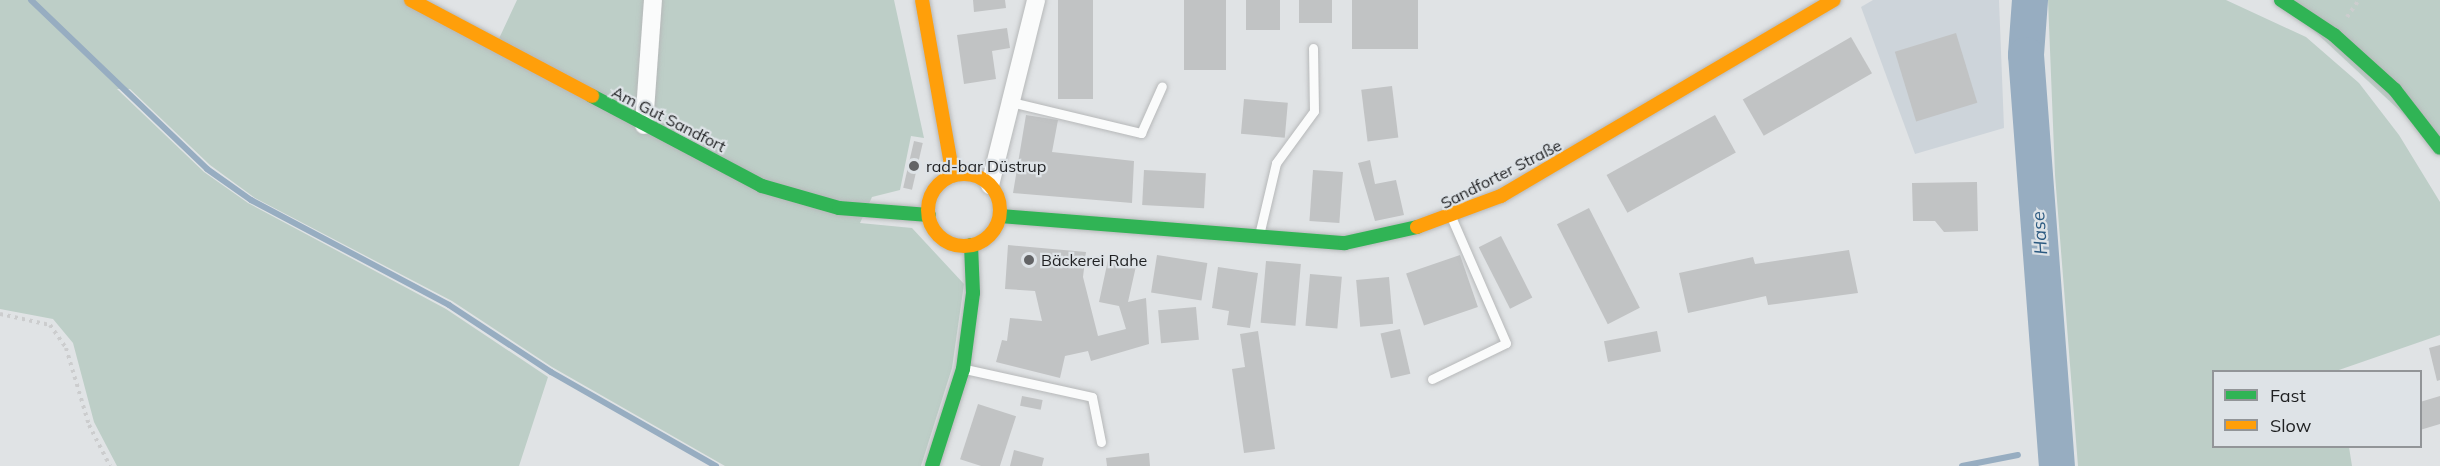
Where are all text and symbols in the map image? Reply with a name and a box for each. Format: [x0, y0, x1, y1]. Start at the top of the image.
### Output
street label: Am Gut Sandfort [609, 82, 729, 156]
street label: Sandforter Straße [1437, 135, 1565, 213]
place label: rad-bar Düstrup [926, 156, 1046, 176]
marker: rad-bar Düstrup [907, 159, 921, 173]
water label: Hase [2028, 211, 2052, 255]
place label: Bäckerei Rahe [1041, 250, 1147, 270]
marker: Bäckerei Rahe [1022, 253, 1036, 267]
legend [2212, 370, 2422, 448]
text: Fast [2270, 384, 2306, 407]
text: Slow [2270, 414, 2311, 437]

